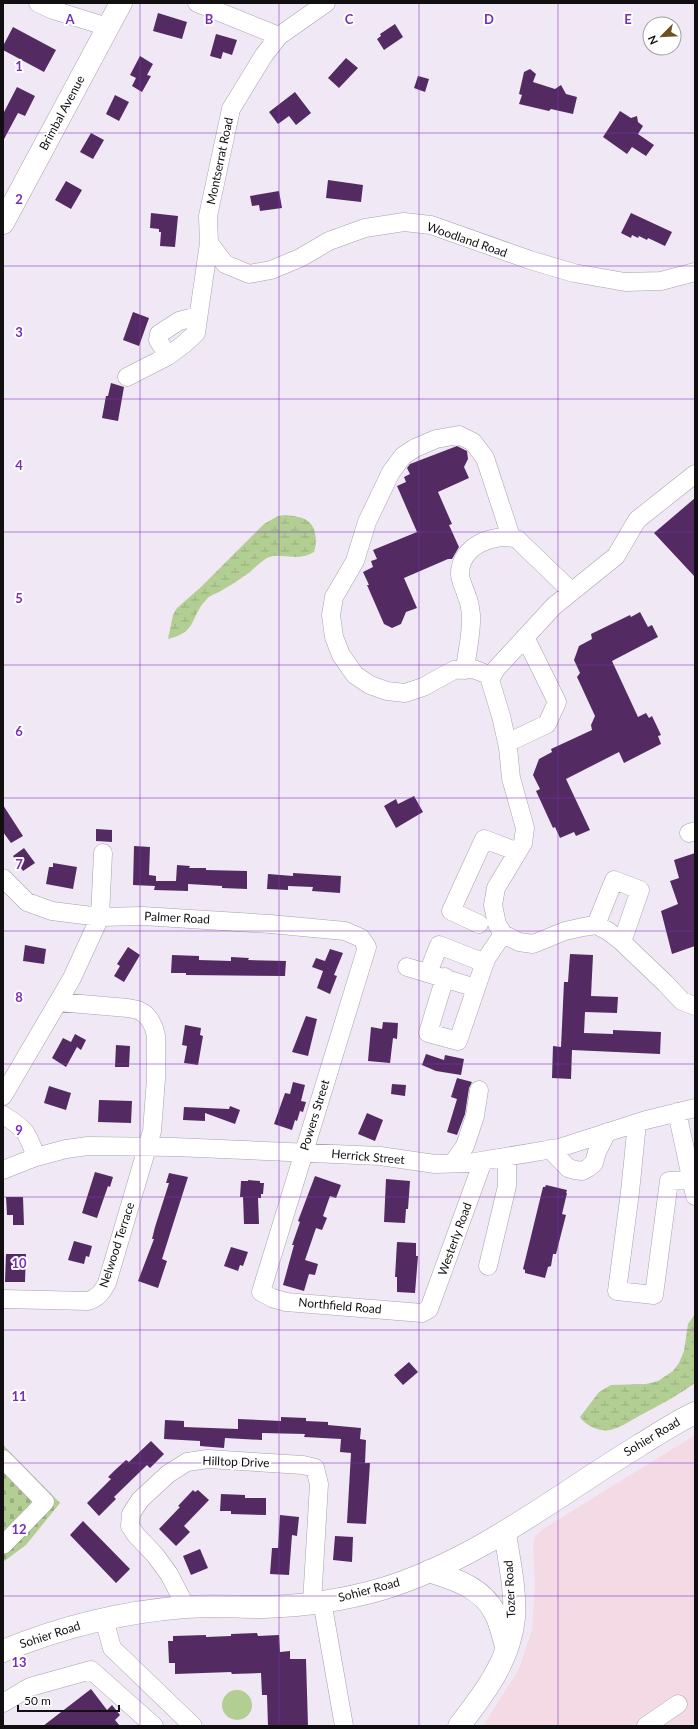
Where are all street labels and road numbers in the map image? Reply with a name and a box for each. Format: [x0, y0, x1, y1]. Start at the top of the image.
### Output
street label: Brimbal Avenue [36, 73, 88, 153]
street label: Montserrat Road [203, 116, 236, 206]
street label: Woodland Road [425, 219, 509, 260]
street label: Palmer Road [144, 908, 210, 927]
street label: Powers Street [297, 1077, 333, 1152]
street label: Herrick Street [331, 1146, 406, 1167]
street label: Nelwood Terrace [96, 1200, 137, 1290]
street label: Westerly Road [434, 1200, 475, 1277]
street label: Northfield Road [298, 1294, 382, 1317]
street label: Sohier Road [621, 1414, 683, 1459]
street label: Hilltop Drive [202, 1453, 270, 1470]
street label: Tozer Road [500, 1560, 519, 1618]
street label: Sohier Road [337, 1574, 401, 1605]
street label: Sohier Road [18, 1618, 82, 1651]

